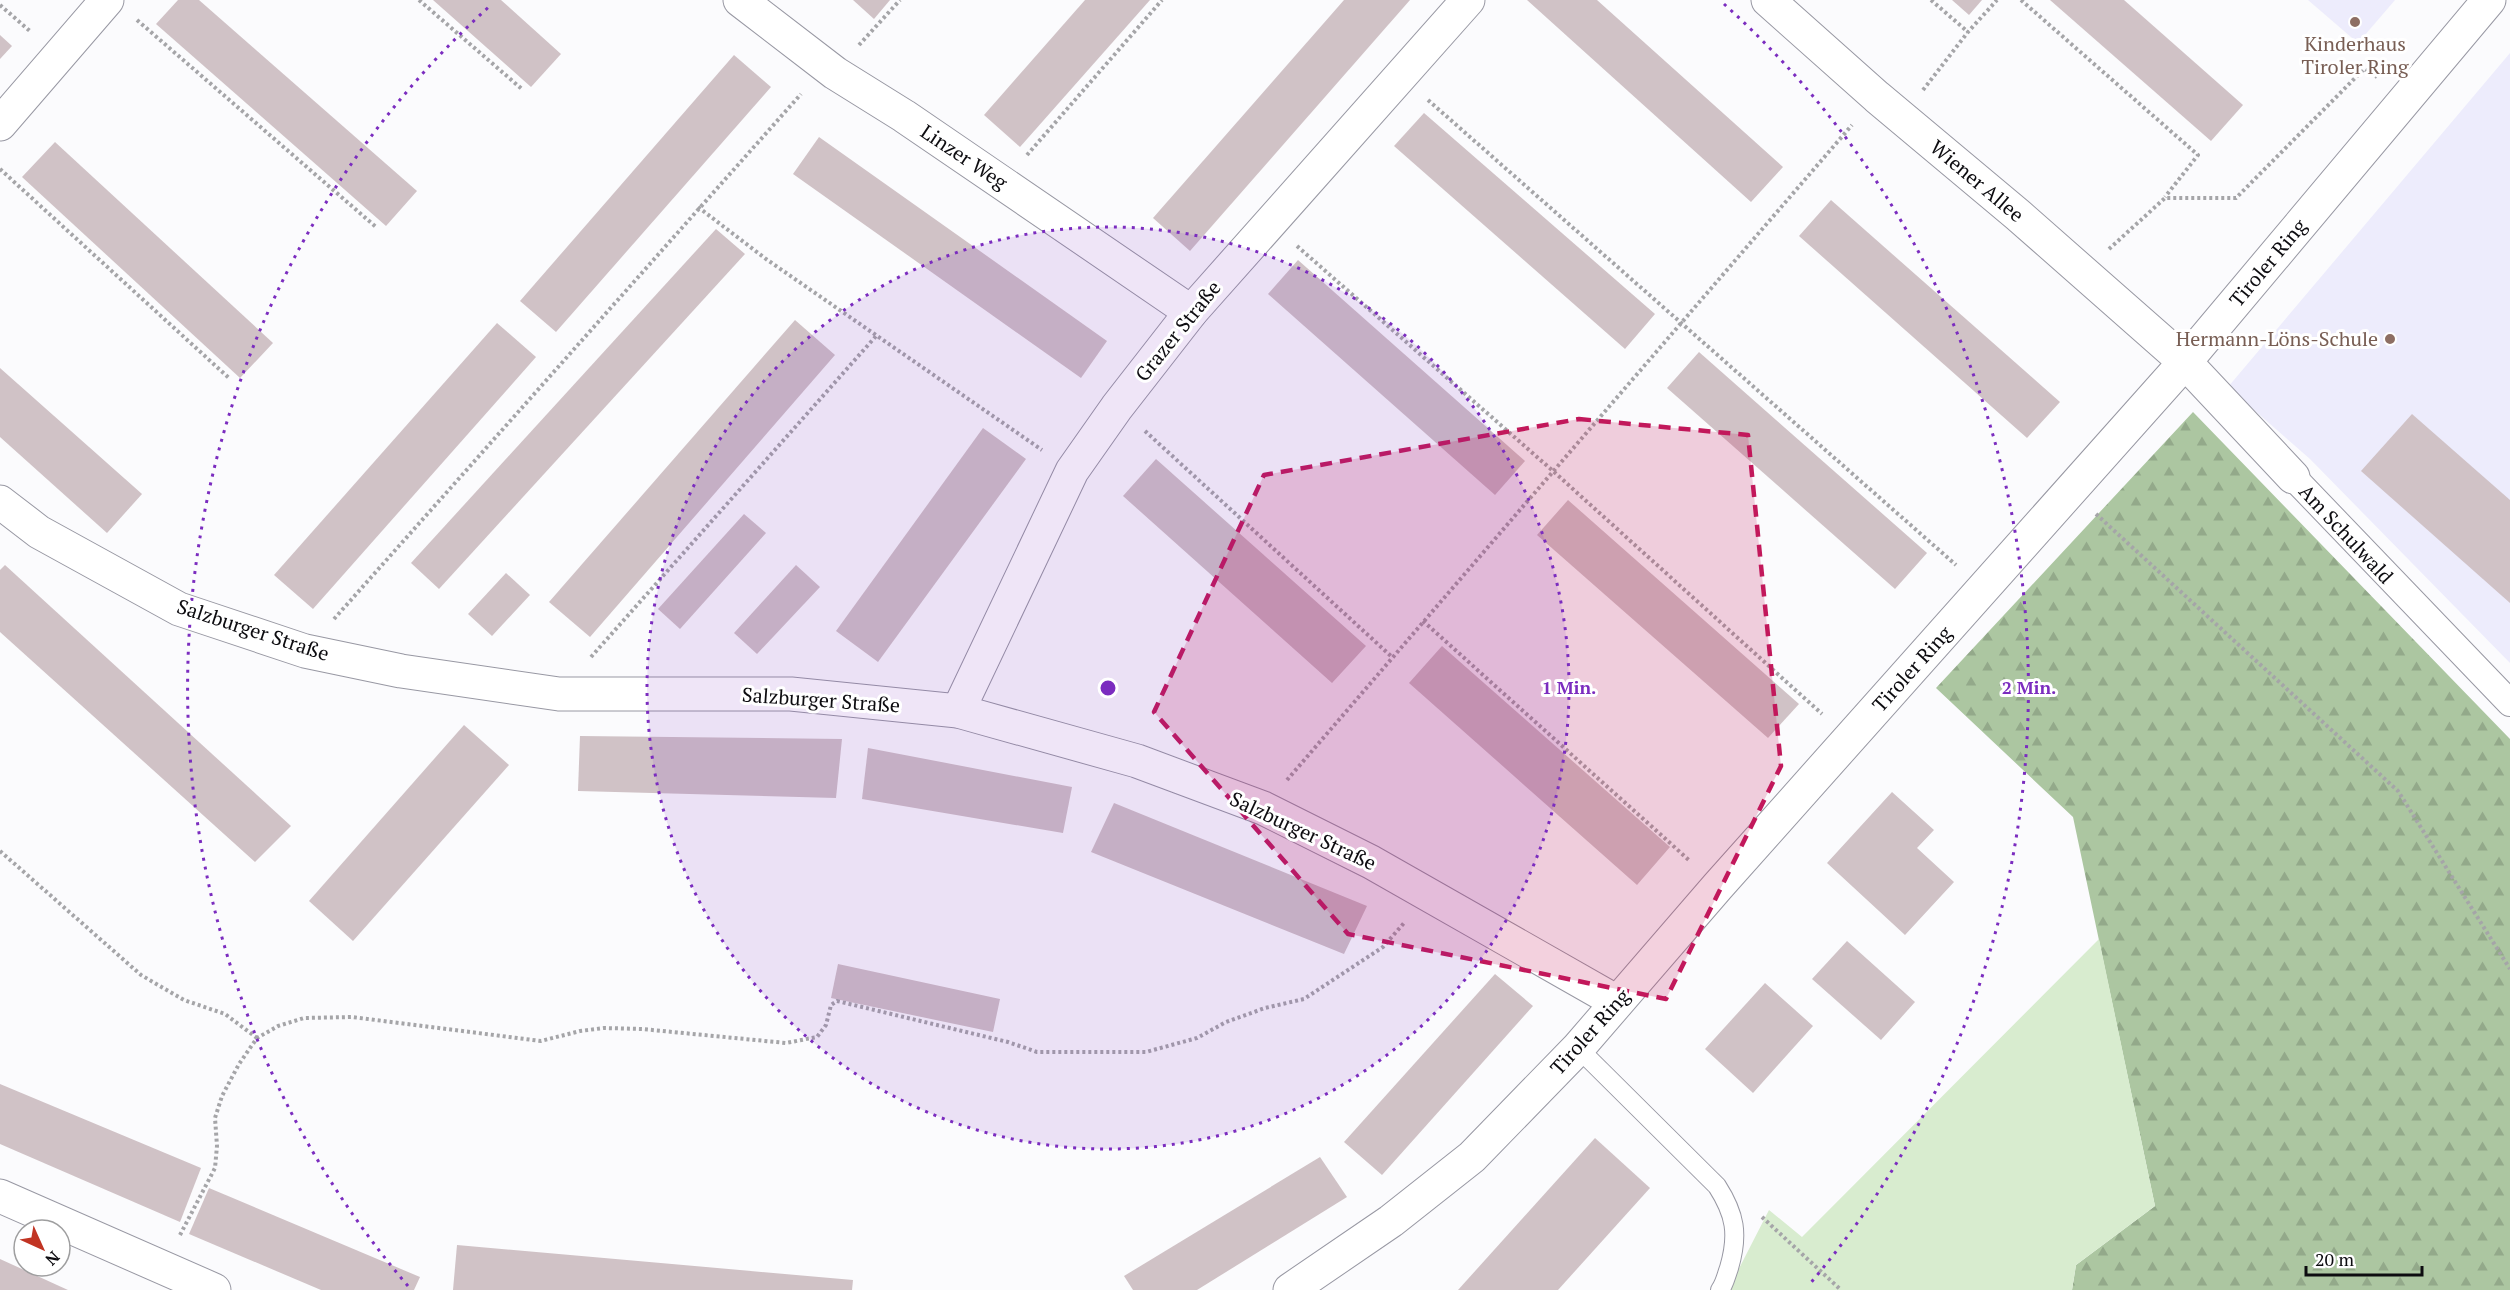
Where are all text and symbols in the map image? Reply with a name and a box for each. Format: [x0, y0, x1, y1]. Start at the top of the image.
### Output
marker: Kinderhaus Tiroler Ring [2348, 15, 2362, 29]
place label: Kinderhaus Tiroler Ring [2302, 30, 2409, 80]
street label: Linzer Weg [916, 118, 1013, 196]
street label: Wiener Allee [1925, 133, 2030, 228]
street label: Tiroler Ring [2223, 213, 2313, 312]
street label: Grazer Straße [1129, 275, 1227, 387]
place label: Hermann-Löns-Schule [2176, 325, 2378, 352]
marker: Hermann-Löns-Schule [2383, 332, 2397, 346]
street label: Am Schulwald [2293, 478, 2399, 589]
street label: Salzburger Straße [174, 592, 333, 667]
street label: Tiroler Ring [1866, 620, 1958, 717]
text: 1 Min. [1542, 675, 1596, 699]
text: 2 Min. [2002, 675, 2056, 699]
centre of rings [1098, 678, 1118, 698]
street label: Salzburger Straße [741, 681, 901, 718]
street label: Salzburger Straße [1226, 785, 1381, 876]
street label: Tiroler Ring [1544, 983, 1636, 1080]
north arrow [12, 1218, 72, 1278]
scale bar [2306, 1239, 2422, 1277]
text: N [41, 1247, 65, 1271]
text: 20 m [2315, 1247, 2355, 1271]

